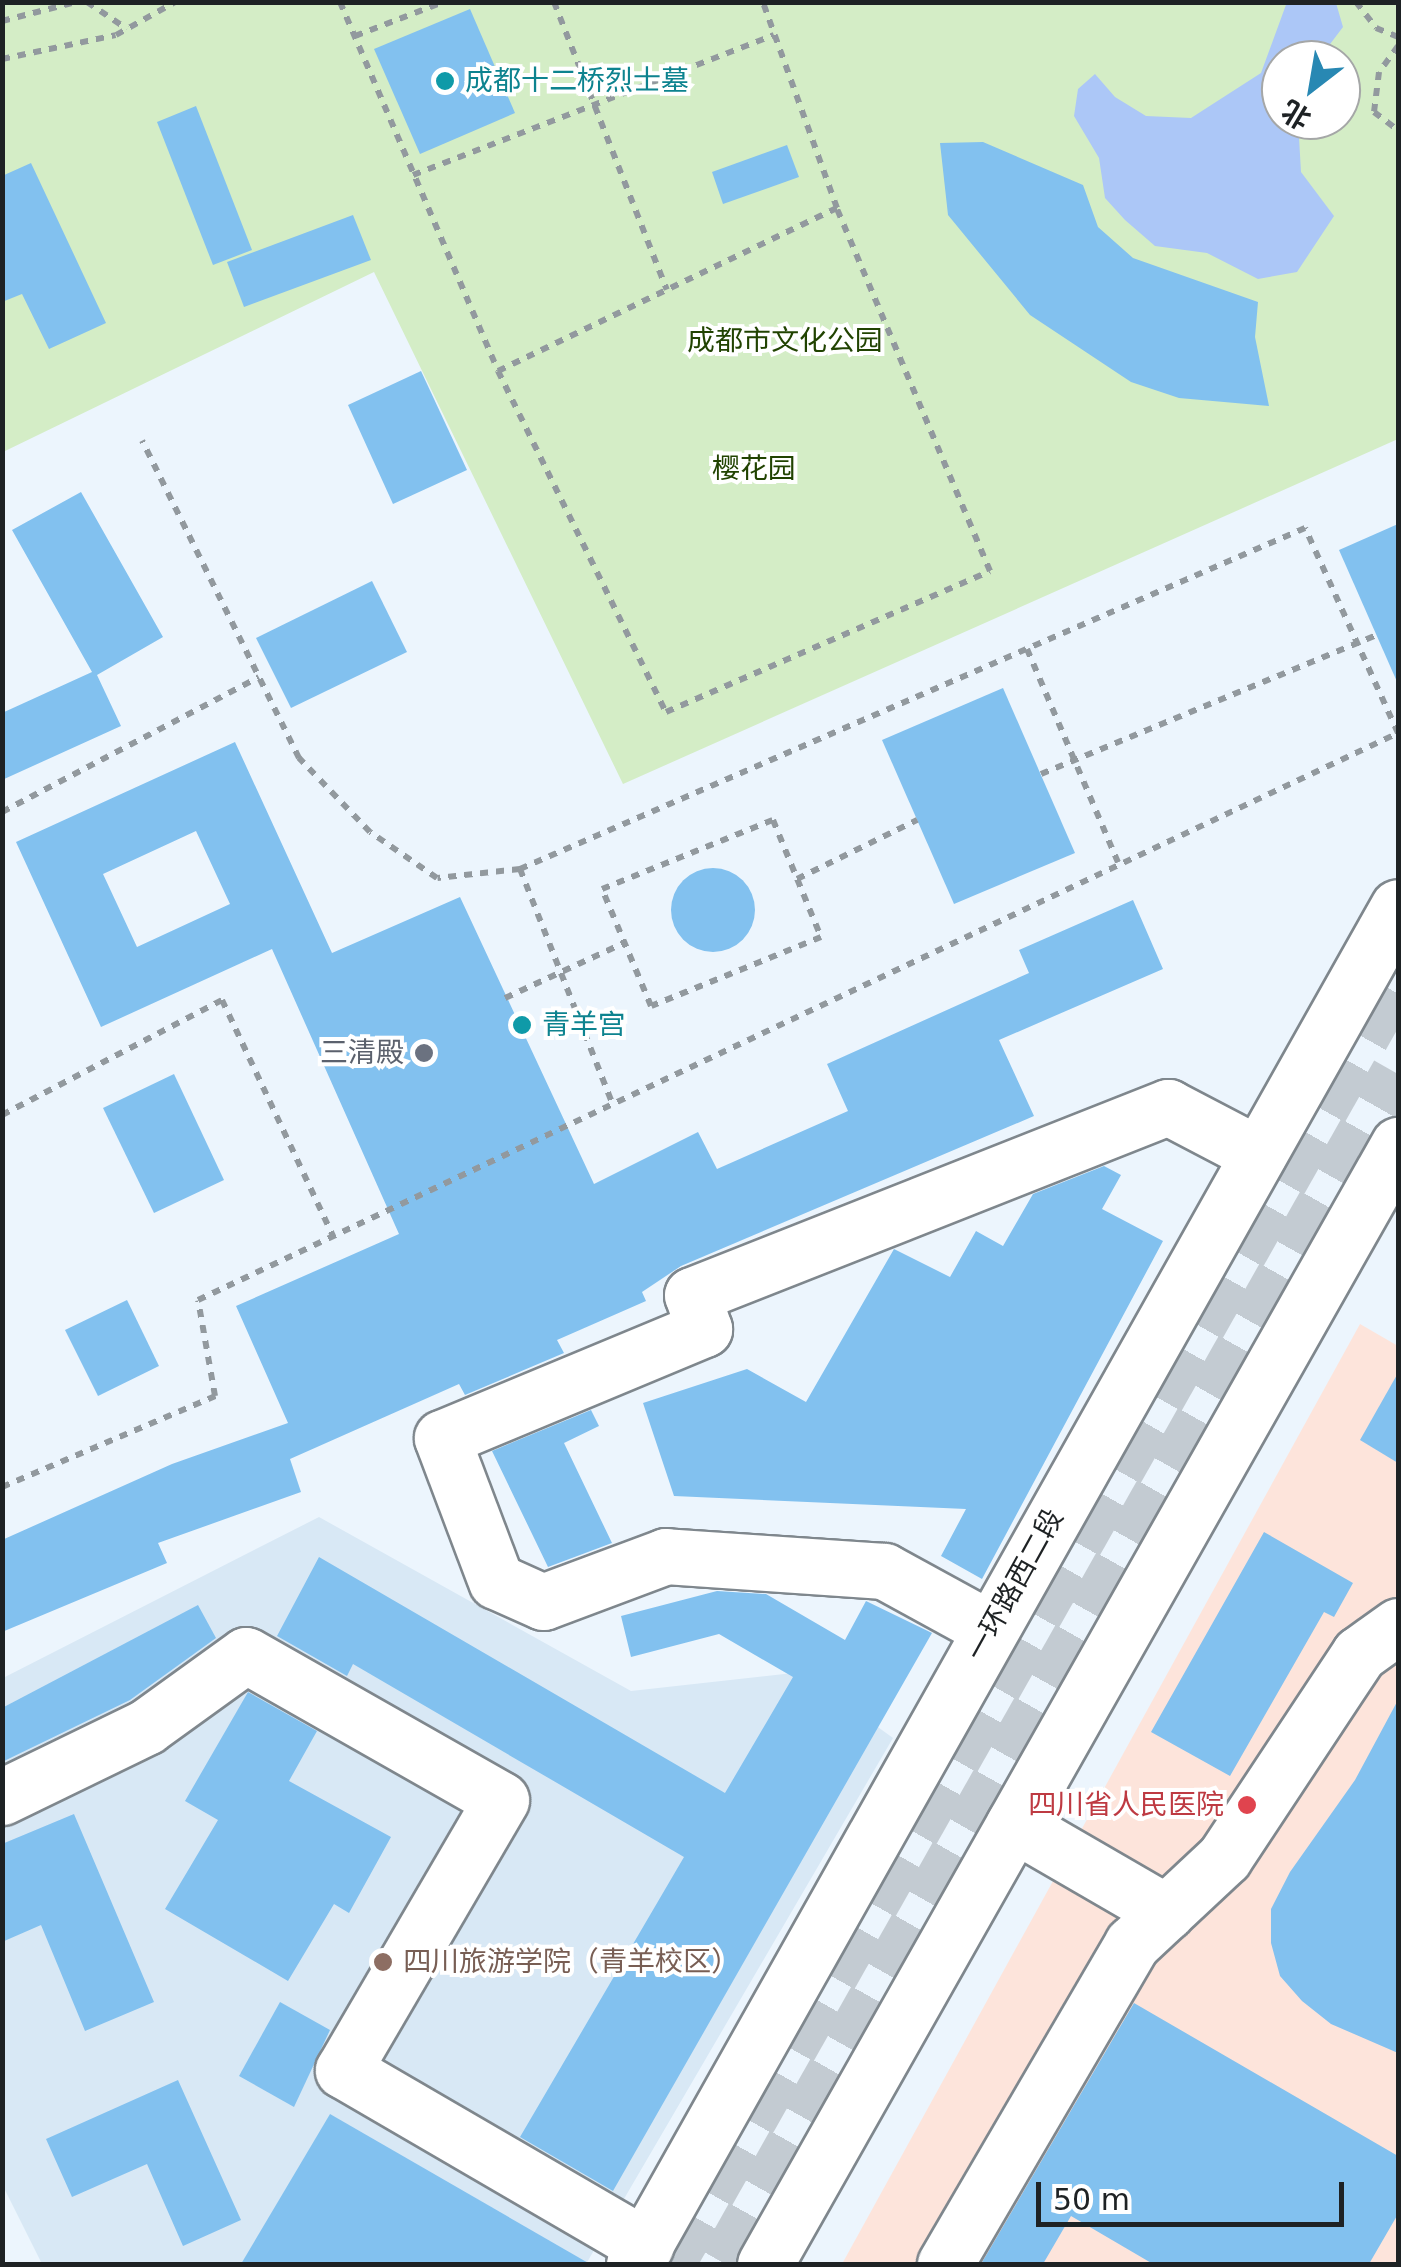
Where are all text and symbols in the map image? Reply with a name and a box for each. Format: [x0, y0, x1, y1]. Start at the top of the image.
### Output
north arrow [1261, 40, 1361, 140]
place label: 成都十二桥烈士墓 [465, 64, 689, 98]
marker: 成都十二桥烈士墓 [434, 70, 456, 92]
text: 北 [1276, 93, 1317, 136]
park label: 成都市文化公园 [687, 324, 883, 358]
park label: 樱花园 [712, 452, 796, 486]
place label: 青羊宫 [542, 1008, 626, 1042]
marker: 青羊宫 [511, 1014, 533, 1036]
place label: 三清殿 [320, 1036, 404, 1070]
marker: 三清殿 [413, 1042, 435, 1064]
street label: 一环路西二段 [960, 1503, 1070, 1667]
place label: 四川省人民医院 [1028, 1788, 1224, 1822]
marker: 四川省人民医院 [1234, 1792, 1260, 1818]
place label: 四川旅游学院（青羊校区） [403, 1945, 739, 1979]
marker: 四川旅游学院（青羊校区） [372, 1951, 394, 1973]
scale bar [1041, 2162, 1348, 2224]
text: 50 m [1053, 2182, 1130, 2217]

